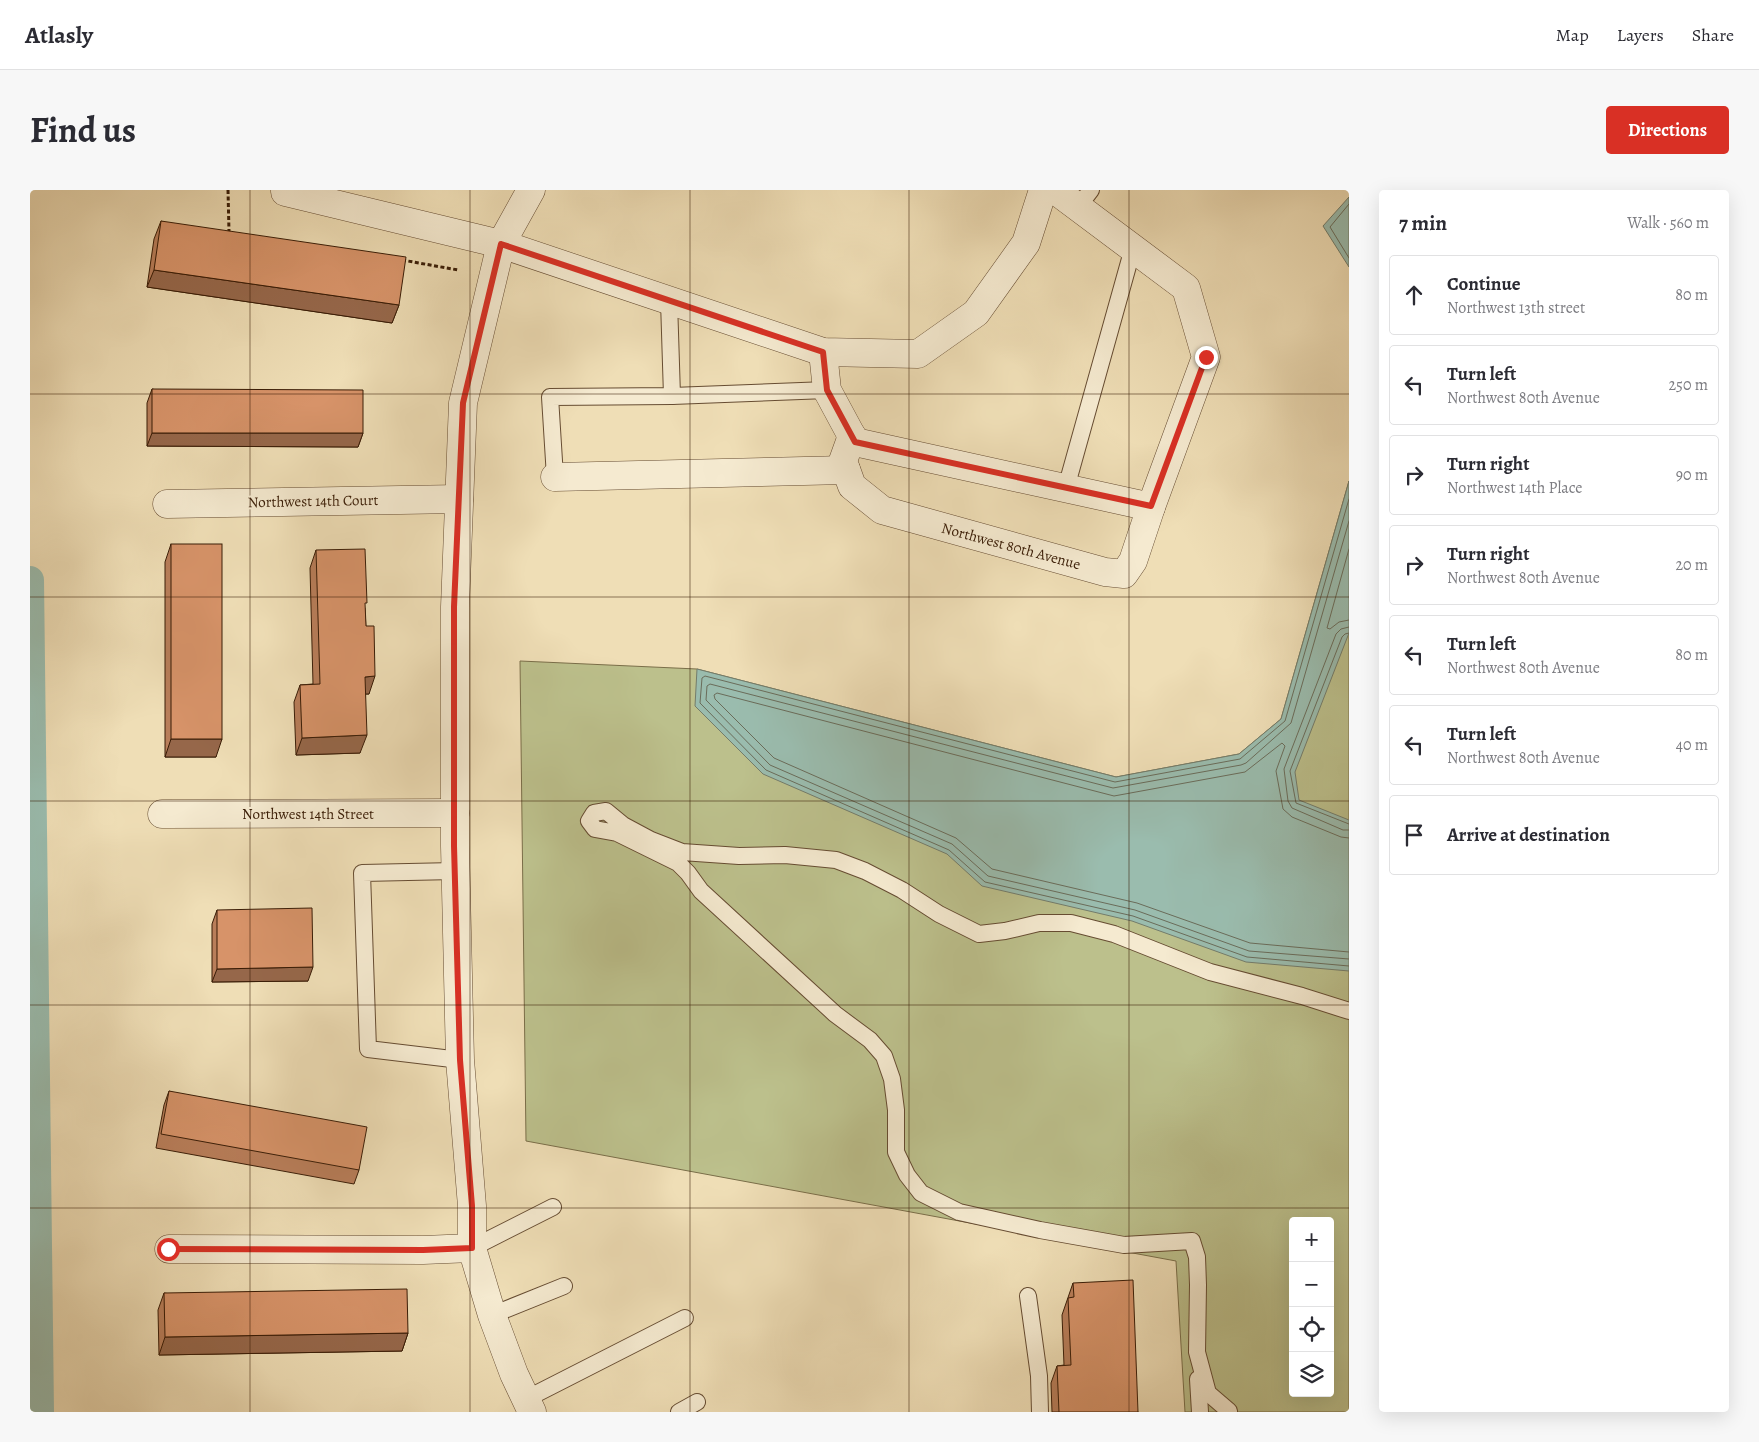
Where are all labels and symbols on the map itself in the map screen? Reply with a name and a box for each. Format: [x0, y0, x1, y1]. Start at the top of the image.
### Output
route end [1195, 346, 1218, 369]
street label: Northwest 14th Court [248, 490, 379, 512]
street label: Northwest 80th Avenue [939, 518, 1083, 574]
street label: Northwest 14th Street [242, 804, 374, 824]
route start [157, 1238, 180, 1261]

